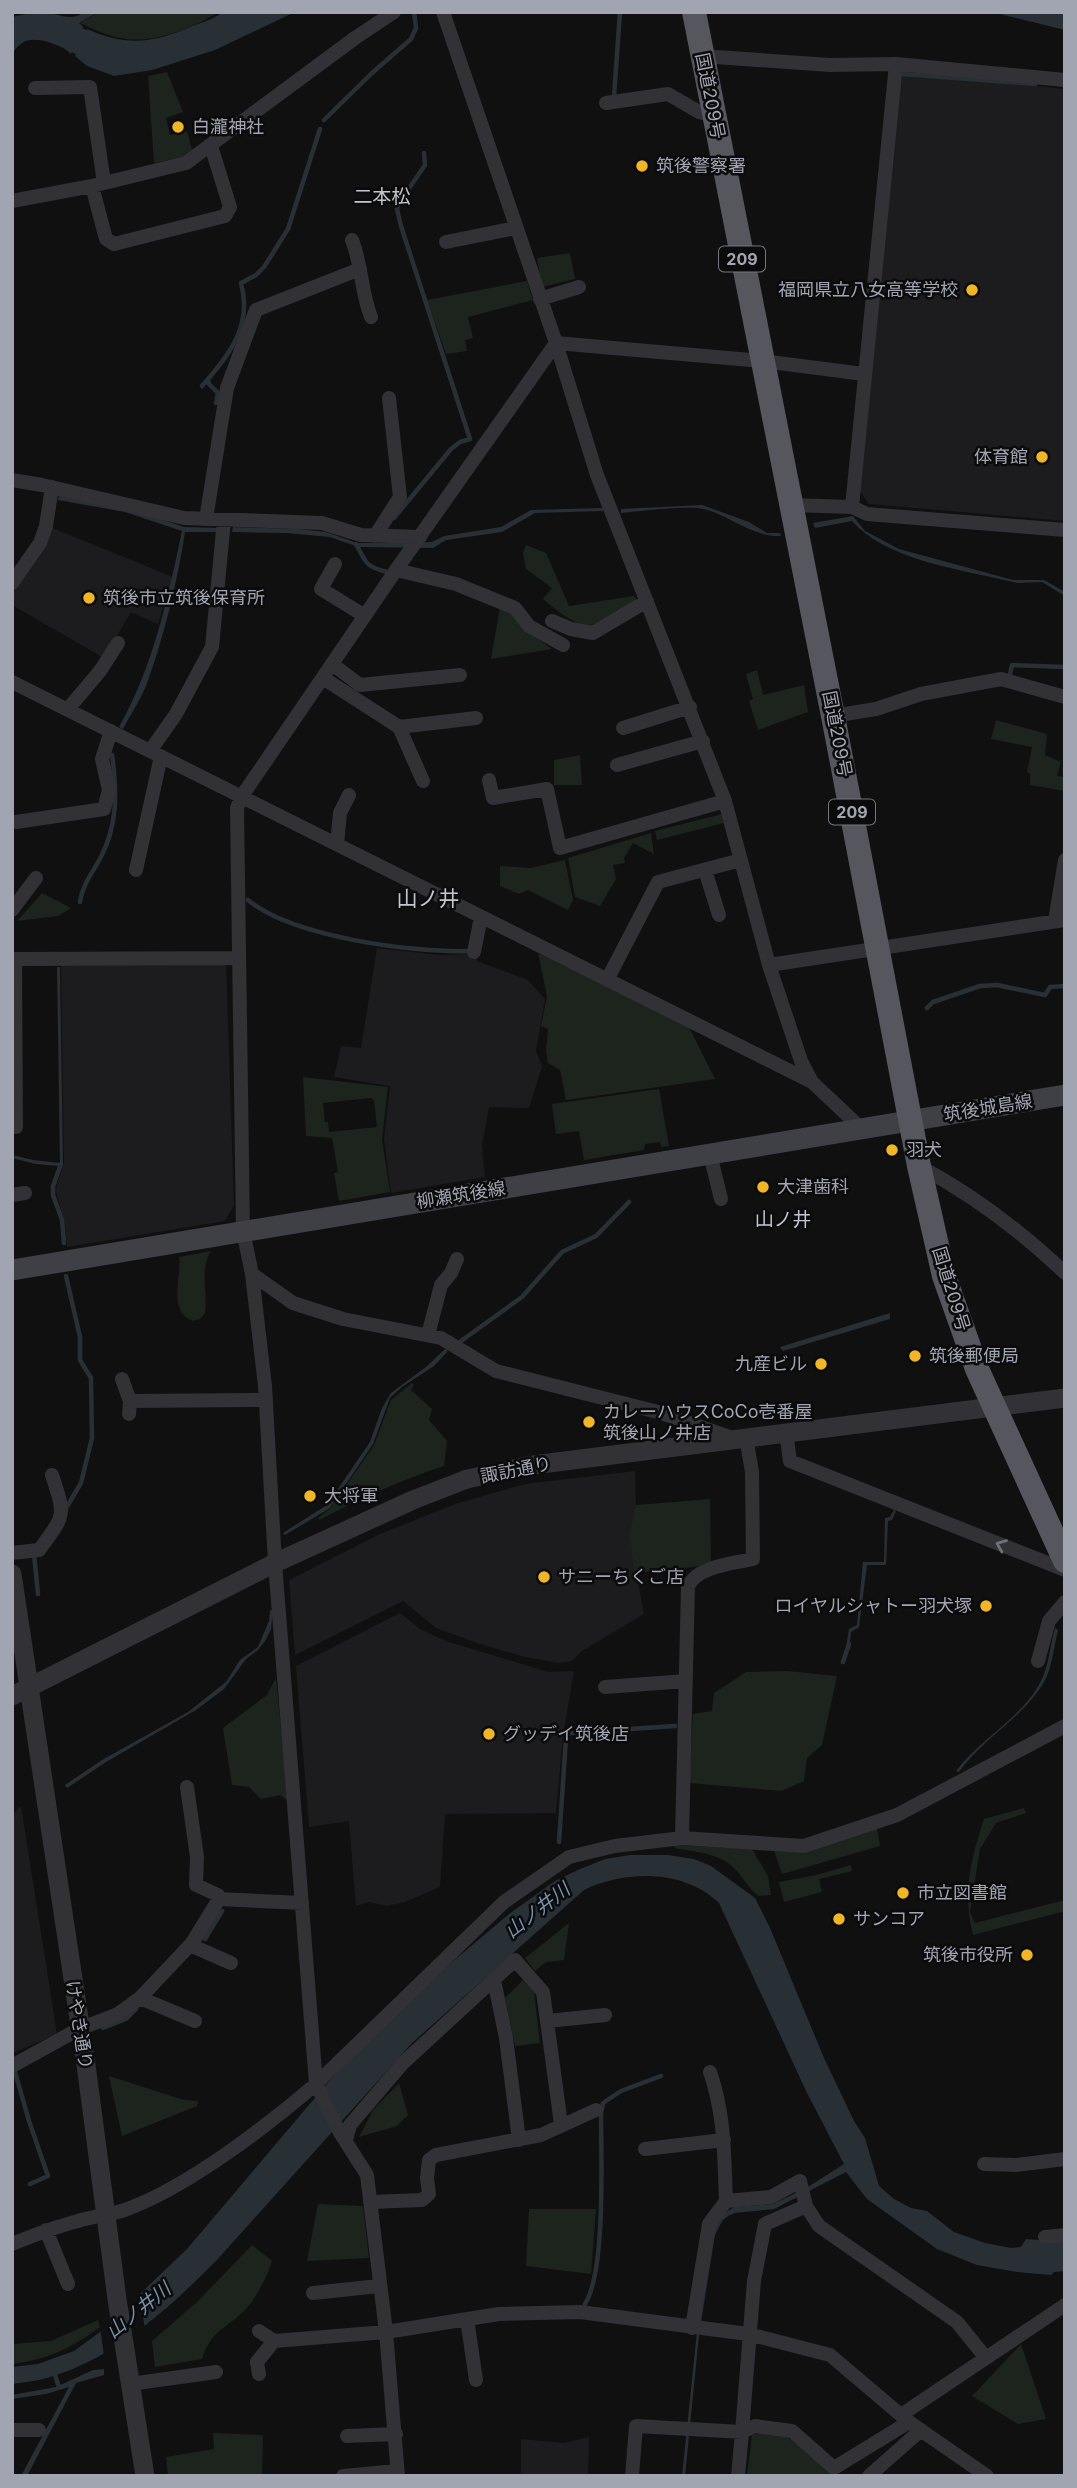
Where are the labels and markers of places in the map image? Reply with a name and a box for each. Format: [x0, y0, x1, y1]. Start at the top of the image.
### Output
place label: 白瀧神社 [192, 116, 264, 137]
marker: 白瀧神社 [170, 119, 186, 135]
place label: 筑後警察署 [656, 155, 746, 176]
marker: 筑後警察署 [634, 158, 650, 174]
place label: 福岡県立八女高等学校 [778, 279, 958, 300]
marker: 福岡県立八女高等学校 [964, 282, 980, 298]
place label: 体育館 [974, 446, 1028, 467]
marker: 体育館 [1034, 449, 1050, 465]
place label: 筑後市立筑後保育所 [103, 587, 265, 608]
marker: 筑後市立筑後保育所 [81, 590, 97, 606]
place label: 羽犬 [906, 1139, 942, 1160]
marker: 羽犬 [884, 1142, 900, 1158]
place label: 大津歯科 [777, 1176, 849, 1197]
marker: 大津歯科 [755, 1179, 771, 1195]
place label: 筑後郵便局 [929, 1345, 1019, 1366]
marker: 筑後郵便局 [907, 1348, 923, 1364]
place label: 九産ビル [735, 1353, 807, 1374]
marker: 九産ビル [813, 1356, 829, 1372]
place label: カレーハウスCoCo壱番屋 筑後山ノ井店 [603, 1401, 813, 1443]
marker: カレーハウスCoCo壱番屋 筑後山ノ井店 [581, 1414, 597, 1430]
place label: 大将軍 [324, 1485, 378, 1506]
marker: 大将軍 [302, 1488, 318, 1504]
place label: サニーちくご店 [558, 1566, 684, 1587]
marker: サニーちくご店 [536, 1569, 552, 1585]
place label: ロイヤルシャトー羽犬塚 [775, 1595, 972, 1616]
marker: ロイヤルシャトー羽犬塚 [978, 1598, 994, 1614]
place label: グッデイ筑後店 [503, 1723, 629, 1744]
marker: グッデイ筑後店 [481, 1726, 497, 1742]
place label: 市立図書館 [917, 1882, 1007, 1903]
marker: 市立図書館 [895, 1885, 911, 1901]
place label: サンコア [853, 1908, 925, 1929]
marker: サンコア [831, 1911, 847, 1927]
place label: 筑後市役所 [923, 1944, 1013, 1965]
marker: 筑後市役所 [1019, 1947, 1035, 1963]

